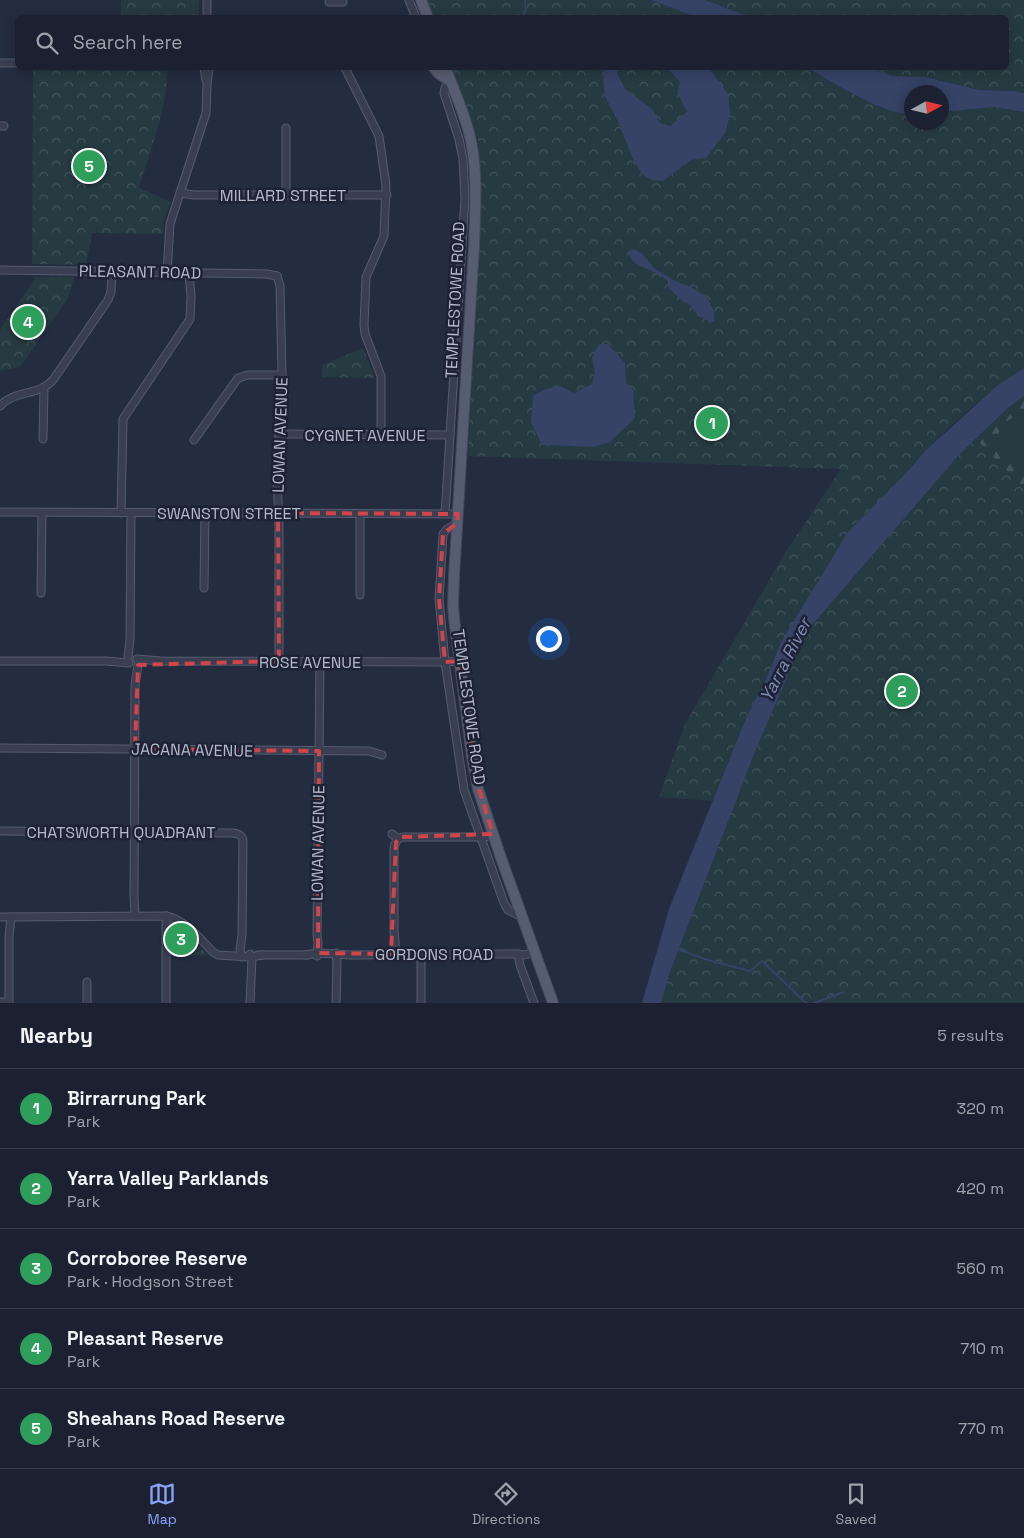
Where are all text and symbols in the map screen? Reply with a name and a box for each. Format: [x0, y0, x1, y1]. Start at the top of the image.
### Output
search box [15, 15, 1009, 70]
icon: search [33, 29, 61, 57]
text: Search here [73, 30, 183, 55]
north arrow [904, 85, 949, 130]
pin: 5 [73, 147, 105, 185]
street label: MILLARD STREET [220, 185, 346, 206]
street label: TEMPLESTOWE ROAD [440, 221, 470, 379]
street label: PLEASANT ROAD [79, 260, 201, 284]
pin: 4 [12, 303, 44, 341]
street label: LOWAN AVENUE [267, 377, 293, 493]
pin: 1 [696, 404, 728, 442]
street label: CYGNET AVENUE [305, 425, 425, 446]
street label: SWANSTON STREET [157, 503, 301, 524]
water label: Yarra River [754, 612, 817, 706]
your location [536, 626, 562, 652]
street label: TEMPLESTOWE ROAD [448, 628, 490, 786]
street label: ROSE AVENUE [259, 652, 361, 673]
pin: 2 [886, 672, 918, 710]
street label: JACANA AVENUE [131, 738, 253, 762]
street label: LOWAN AVENUE [306, 785, 330, 901]
street label: CHATSWORTH QUADRANT [26, 822, 216, 843]
pin: 3 [165, 920, 197, 958]
street label: GORDONS ROAD [375, 944, 493, 965]
text: Nearby [20, 1022, 93, 1049]
text: 5 results [937, 1025, 1004, 1046]
text: Birrarrung Park [67, 1086, 206, 1111]
text: 1 [32, 1098, 40, 1119]
text: 320 m [957, 1098, 1004, 1119]
text: Park [67, 1111, 100, 1132]
text: Yarra Valley Parklands [67, 1166, 269, 1191]
text: 2 [31, 1178, 41, 1199]
text: 420 m [956, 1178, 1004, 1199]
text: Park [67, 1191, 100, 1212]
text: Corroboree Reserve [67, 1246, 247, 1271]
text: 3 [31, 1258, 41, 1279]
text: 560 m [956, 1258, 1004, 1279]
text: Park · Hodgson Street [67, 1271, 234, 1292]
text: Pleasant Reserve [67, 1326, 224, 1351]
text: 4 [31, 1338, 41, 1359]
text: 710 m [960, 1338, 1004, 1359]
text: Park [67, 1351, 100, 1372]
text: Sheahans Road Reserve [67, 1406, 285, 1431]
text: 5 [31, 1418, 41, 1439]
text: 770 m [958, 1418, 1004, 1439]
text: Park [67, 1431, 100, 1452]
tab: Map [148, 1480, 177, 1528]
tab: Directions [472, 1480, 540, 1528]
tab: Saved [836, 1480, 876, 1528]

